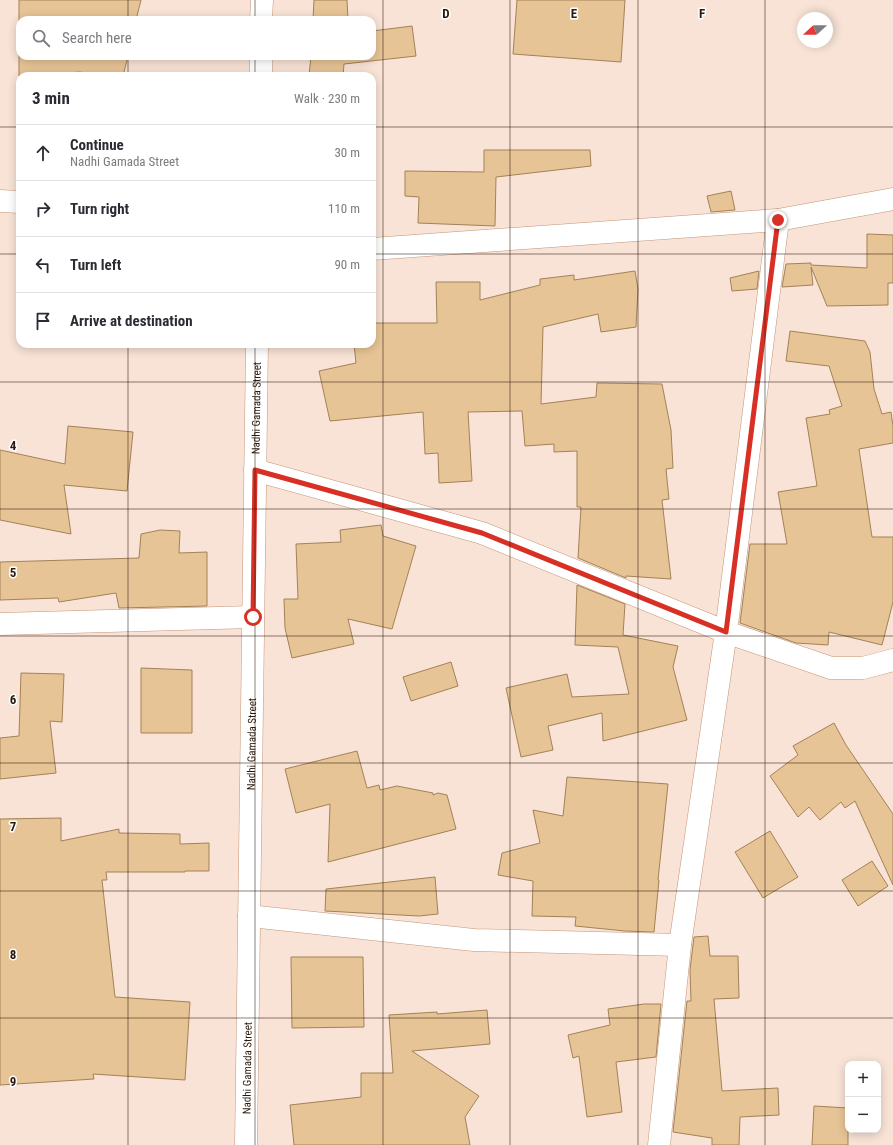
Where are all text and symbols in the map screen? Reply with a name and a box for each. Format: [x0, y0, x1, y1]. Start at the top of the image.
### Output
text: D [442, 6, 450, 21]
text: E [571, 6, 578, 21]
text: F [699, 6, 705, 21]
north arrow [797, 12, 833, 48]
search box [16, 16, 376, 60]
icon: search [30, 27, 52, 49]
text: Search here [62, 29, 132, 47]
text: 3 min [32, 88, 70, 108]
text: Walk · 230 m [294, 91, 360, 106]
text: Continue [70, 136, 124, 154]
icon: ahead [32, 142, 54, 164]
text: 30 m [334, 145, 360, 160]
text: Nadhi Gamada Street [70, 154, 179, 169]
icon: right [32, 198, 54, 220]
text: Turn right [70, 200, 129, 218]
text: 110 m [328, 201, 360, 216]
route end [769, 211, 787, 229]
icon: left [32, 254, 54, 276]
text: Turn left [70, 256, 121, 274]
text: 90 m [334, 257, 360, 272]
icon: arrive [32, 310, 54, 332]
text: Arrive at destination [70, 312, 193, 330]
street label: Nadhi Gamada Street [249, 362, 263, 454]
text: 4 [10, 438, 17, 453]
text: 5 [10, 565, 17, 580]
route start [244, 608, 262, 626]
text: 6 [10, 692, 17, 707]
street label: Nadhi Gamada Street [244, 698, 259, 790]
text: 7 [10, 819, 17, 834]
text: 8 [10, 947, 16, 962]
street label: Nadhi Gamada Street [240, 1022, 254, 1114]
map controls [845, 1061, 881, 1133]
button: + [845, 1061, 881, 1097]
text: 9 [10, 1074, 16, 1089]
button: − [845, 1097, 881, 1133]

